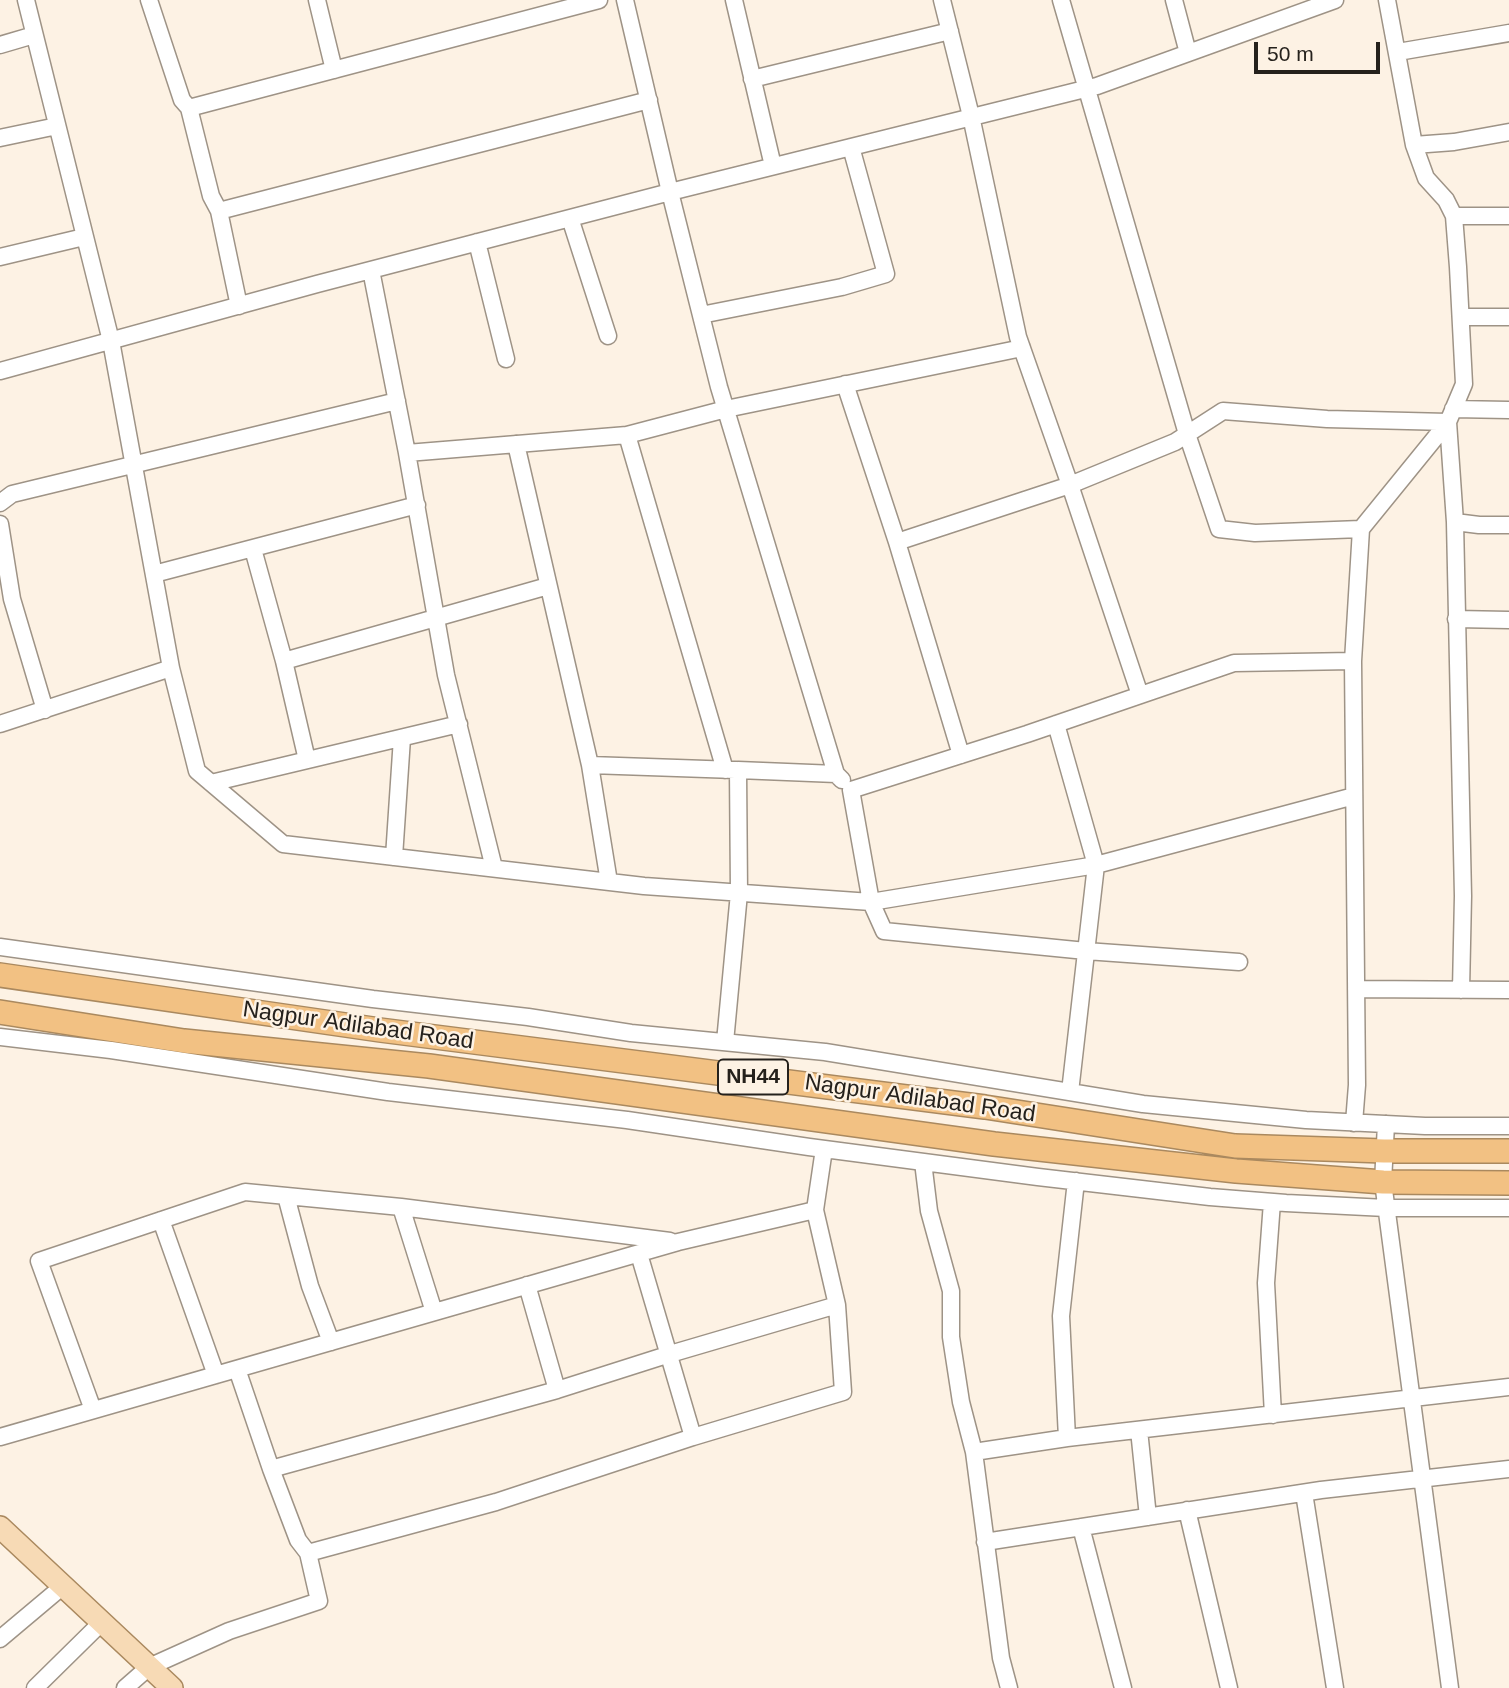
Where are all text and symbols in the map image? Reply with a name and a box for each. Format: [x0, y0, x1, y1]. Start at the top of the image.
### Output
scale bar [1257, 28, 1383, 72]
text: 50 m [1267, 42, 1314, 65]
street label: Nagpur Adilabad Road [241, 996, 475, 1056]
road number: NH44 [718, 1060, 788, 1094]
street label: Nagpur Adilabad Road [803, 1069, 1037, 1129]

